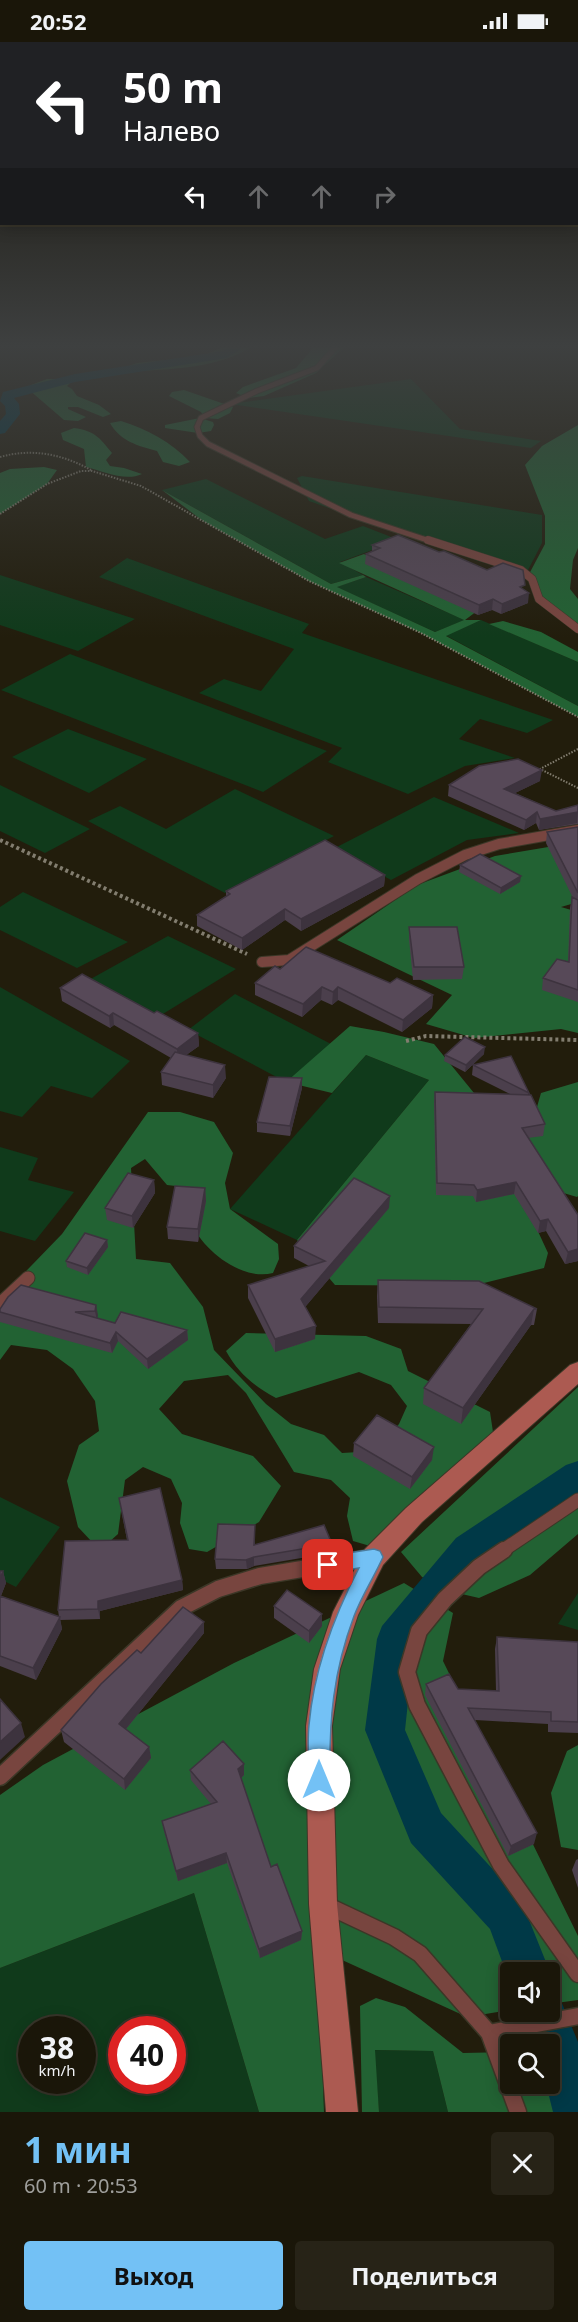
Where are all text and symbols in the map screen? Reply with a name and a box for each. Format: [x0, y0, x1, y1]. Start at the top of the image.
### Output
text: 20:52 [30, 6, 87, 36]
text: 50 m [123, 58, 223, 115]
icon: left [24, 66, 102, 144]
text: Налево [123, 112, 220, 149]
icon: left [179, 180, 212, 213]
icon: ahead [242, 180, 275, 213]
icon: ahead [305, 180, 338, 213]
icon: right [368, 180, 401, 213]
pin [302, 1539, 353, 1590]
icon: arrive [311, 1548, 344, 1581]
position arrow [287, 1748, 351, 1812]
map controls [500, 1962, 560, 2094]
button: sound [500, 1962, 560, 2022]
speed limit sign: 40 [108, 2016, 186, 2094]
text: 38 [40, 2027, 74, 2068]
button: search [500, 2034, 560, 2094]
text: km/h [39, 2060, 75, 2080]
text: 1 мин [24, 2125, 132, 2174]
button: close [491, 2132, 554, 2195]
text: 60 m · 20:53 [24, 2172, 138, 2199]
button: Выход [24, 2241, 283, 2310]
button: Поделиться [295, 2241, 554, 2310]

